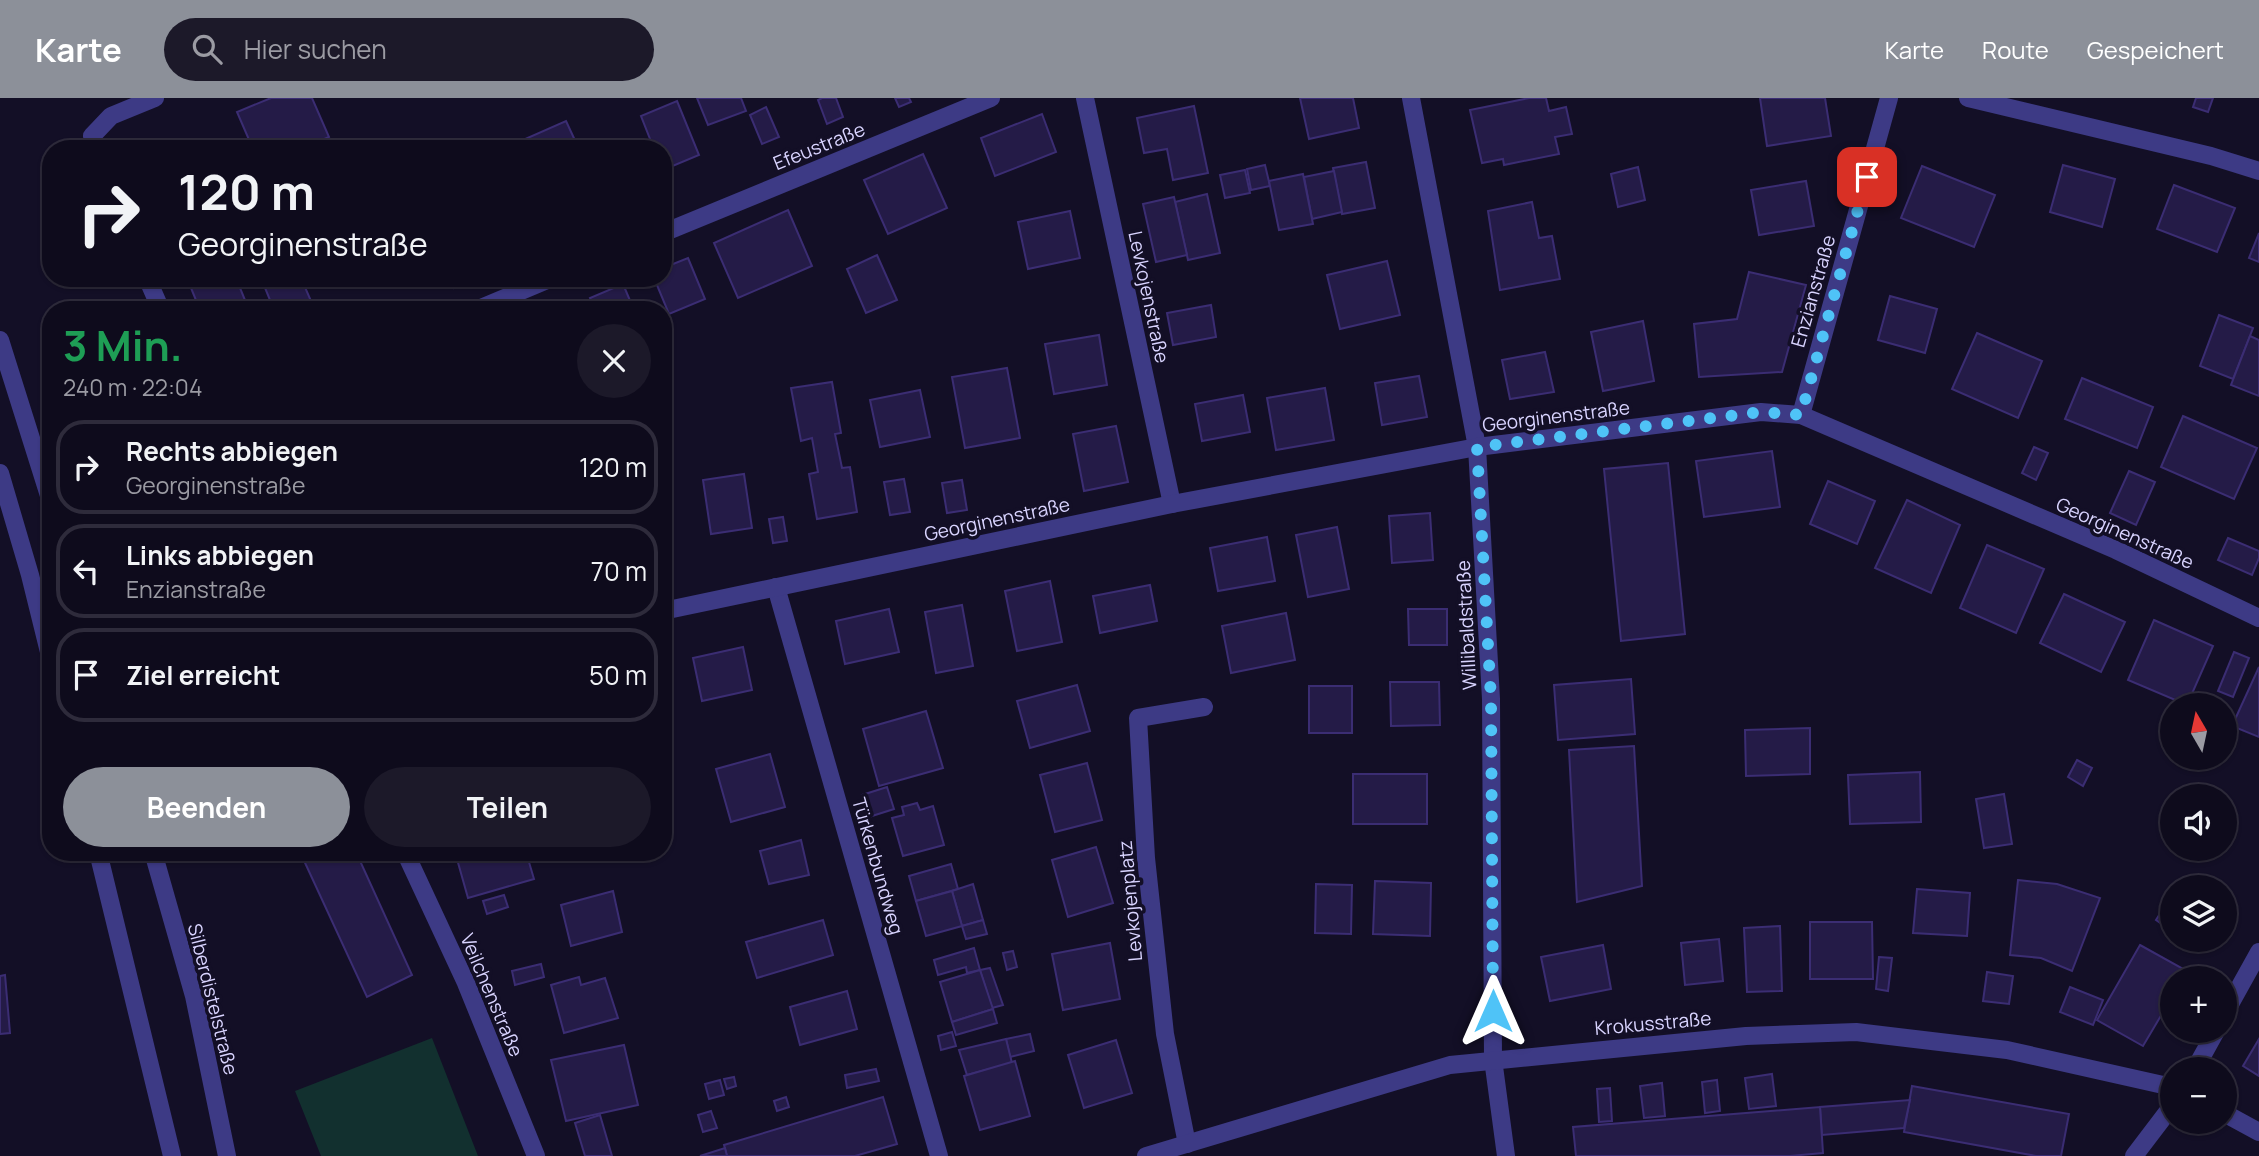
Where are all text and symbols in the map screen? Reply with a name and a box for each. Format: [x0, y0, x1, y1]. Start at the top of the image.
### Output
search box [164, 18, 654, 81]
text: Karte [35, 27, 122, 72]
icon: search [188, 30, 226, 68]
text: Hier suchen [244, 31, 387, 67]
text: Karte [1885, 33, 1944, 66]
text: Route [1982, 33, 2049, 66]
text: Gespeichert [2087, 33, 2224, 66]
street label: Efeustraße [769, 116, 869, 176]
pin [1837, 147, 1897, 207]
text: 120 m [178, 158, 315, 225]
icon: arrive [1848, 158, 1886, 196]
icon: right [63, 168, 154, 259]
text: Georginenstraße [178, 222, 428, 266]
street label: Levkojenstraße [1122, 229, 1176, 365]
street label: Enzianstraße [1785, 232, 1841, 350]
text: 3 Min. [63, 316, 183, 374]
button: close [577, 324, 651, 398]
text: 240 m · 22:04 [63, 371, 202, 403]
street label: Georginenstraße [1481, 394, 1631, 438]
text: Rechts abbiegen [126, 433, 338, 469]
icon: right [67, 448, 105, 486]
text: 120 m [579, 449, 647, 485]
text: Georginenstraße [126, 469, 306, 501]
street label: Georginenstraße [922, 491, 1072, 547]
street label: Georginenstraße [2052, 491, 2198, 575]
text: Links abbiegen [126, 537, 314, 573]
icon: left [67, 552, 105, 590]
text: 70 m [591, 553, 647, 589]
street label: Willibaldstraße [1450, 560, 1482, 690]
text: Enzianstraße [126, 573, 266, 605]
icon: arrive [67, 656, 105, 694]
text: Ziel erreicht [126, 657, 280, 693]
text: 50 m [589, 657, 647, 693]
north arrow [2160, 693, 2236, 770]
map controls [2160, 693, 2237, 1134]
button: Beenden [63, 767, 350, 847]
button: Teilen [364, 767, 651, 847]
button: sound [2160, 784, 2237, 861]
street label: Türkenbundweg [846, 794, 910, 938]
street label: Levkojenplatz [1112, 839, 1148, 963]
button: layers [2160, 875, 2237, 952]
street label: Silberdistelstraße [182, 921, 244, 1077]
street label: Veilchenstraße [454, 929, 530, 1061]
button: + [2160, 966, 2237, 1043]
position arrow [1456, 974, 1530, 1048]
street label: Krokusstraße [1594, 1005, 1712, 1041]
button: − [2160, 1057, 2237, 1134]

